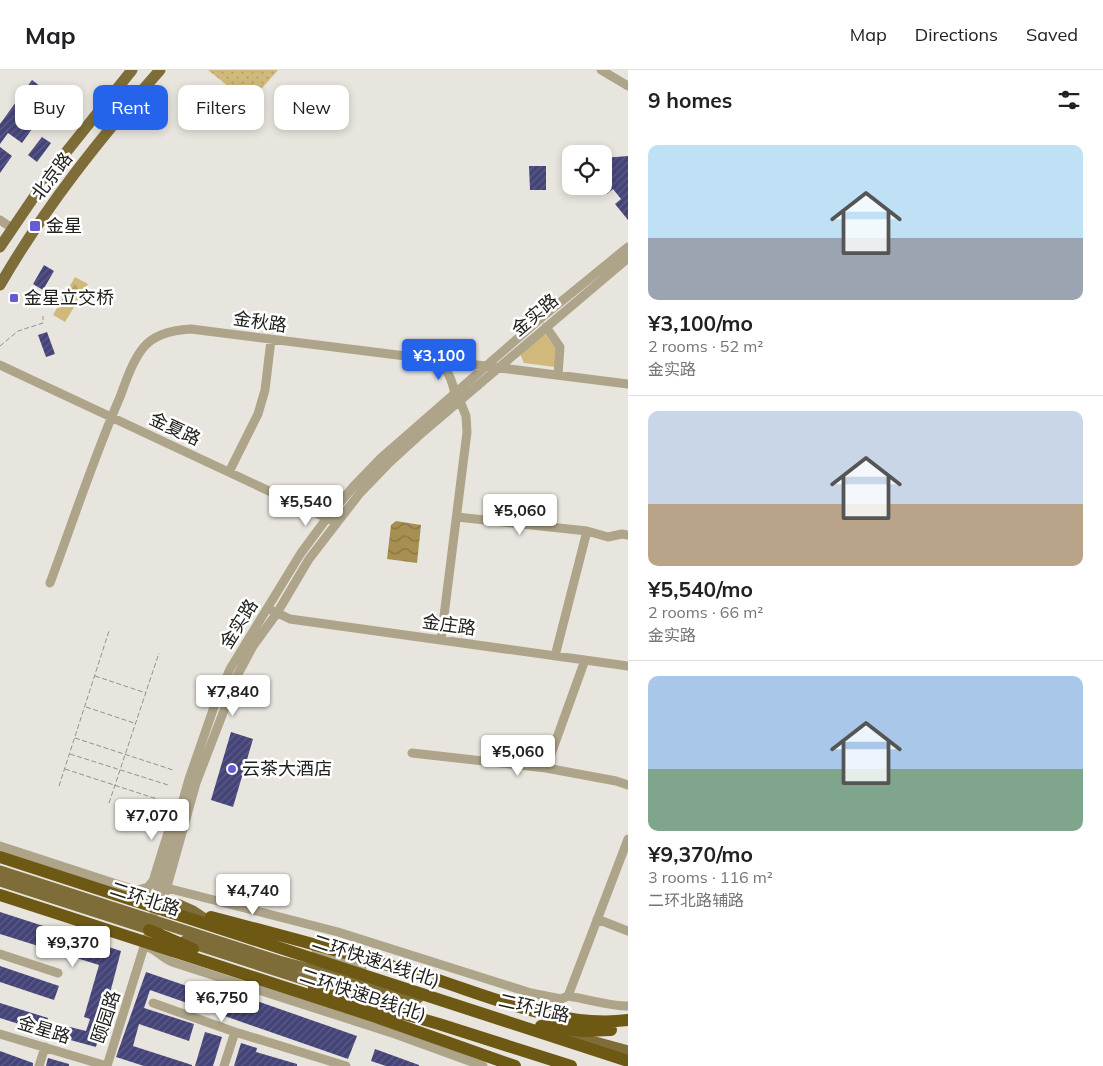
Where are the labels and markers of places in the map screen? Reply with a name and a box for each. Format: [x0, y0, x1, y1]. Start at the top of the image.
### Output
place label: 金星 [46, 214, 82, 237]
marker: 金星 [28, 219, 42, 233]
place label: 金星立交桥 [24, 286, 114, 309]
marker: 金星立交桥 [8, 292, 20, 304]
pin: ¥3,100 [398, 338, 480, 381]
pin: ¥5,540 [265, 484, 347, 527]
pin: ¥5,060 [479, 494, 561, 536]
pin: ¥7,840 [192, 674, 274, 717]
pin: ¥5,060 [477, 734, 559, 777]
place label: 云茶大酒店 [242, 757, 332, 780]
marker: 云茶大酒店 [226, 763, 238, 775]
pin: ¥7,070 [111, 798, 193, 841]
pin: ¥4,740 [212, 874, 294, 916]
pin: ¥9,370 [32, 926, 114, 968]
pin: ¥6,750 [181, 980, 263, 1023]

